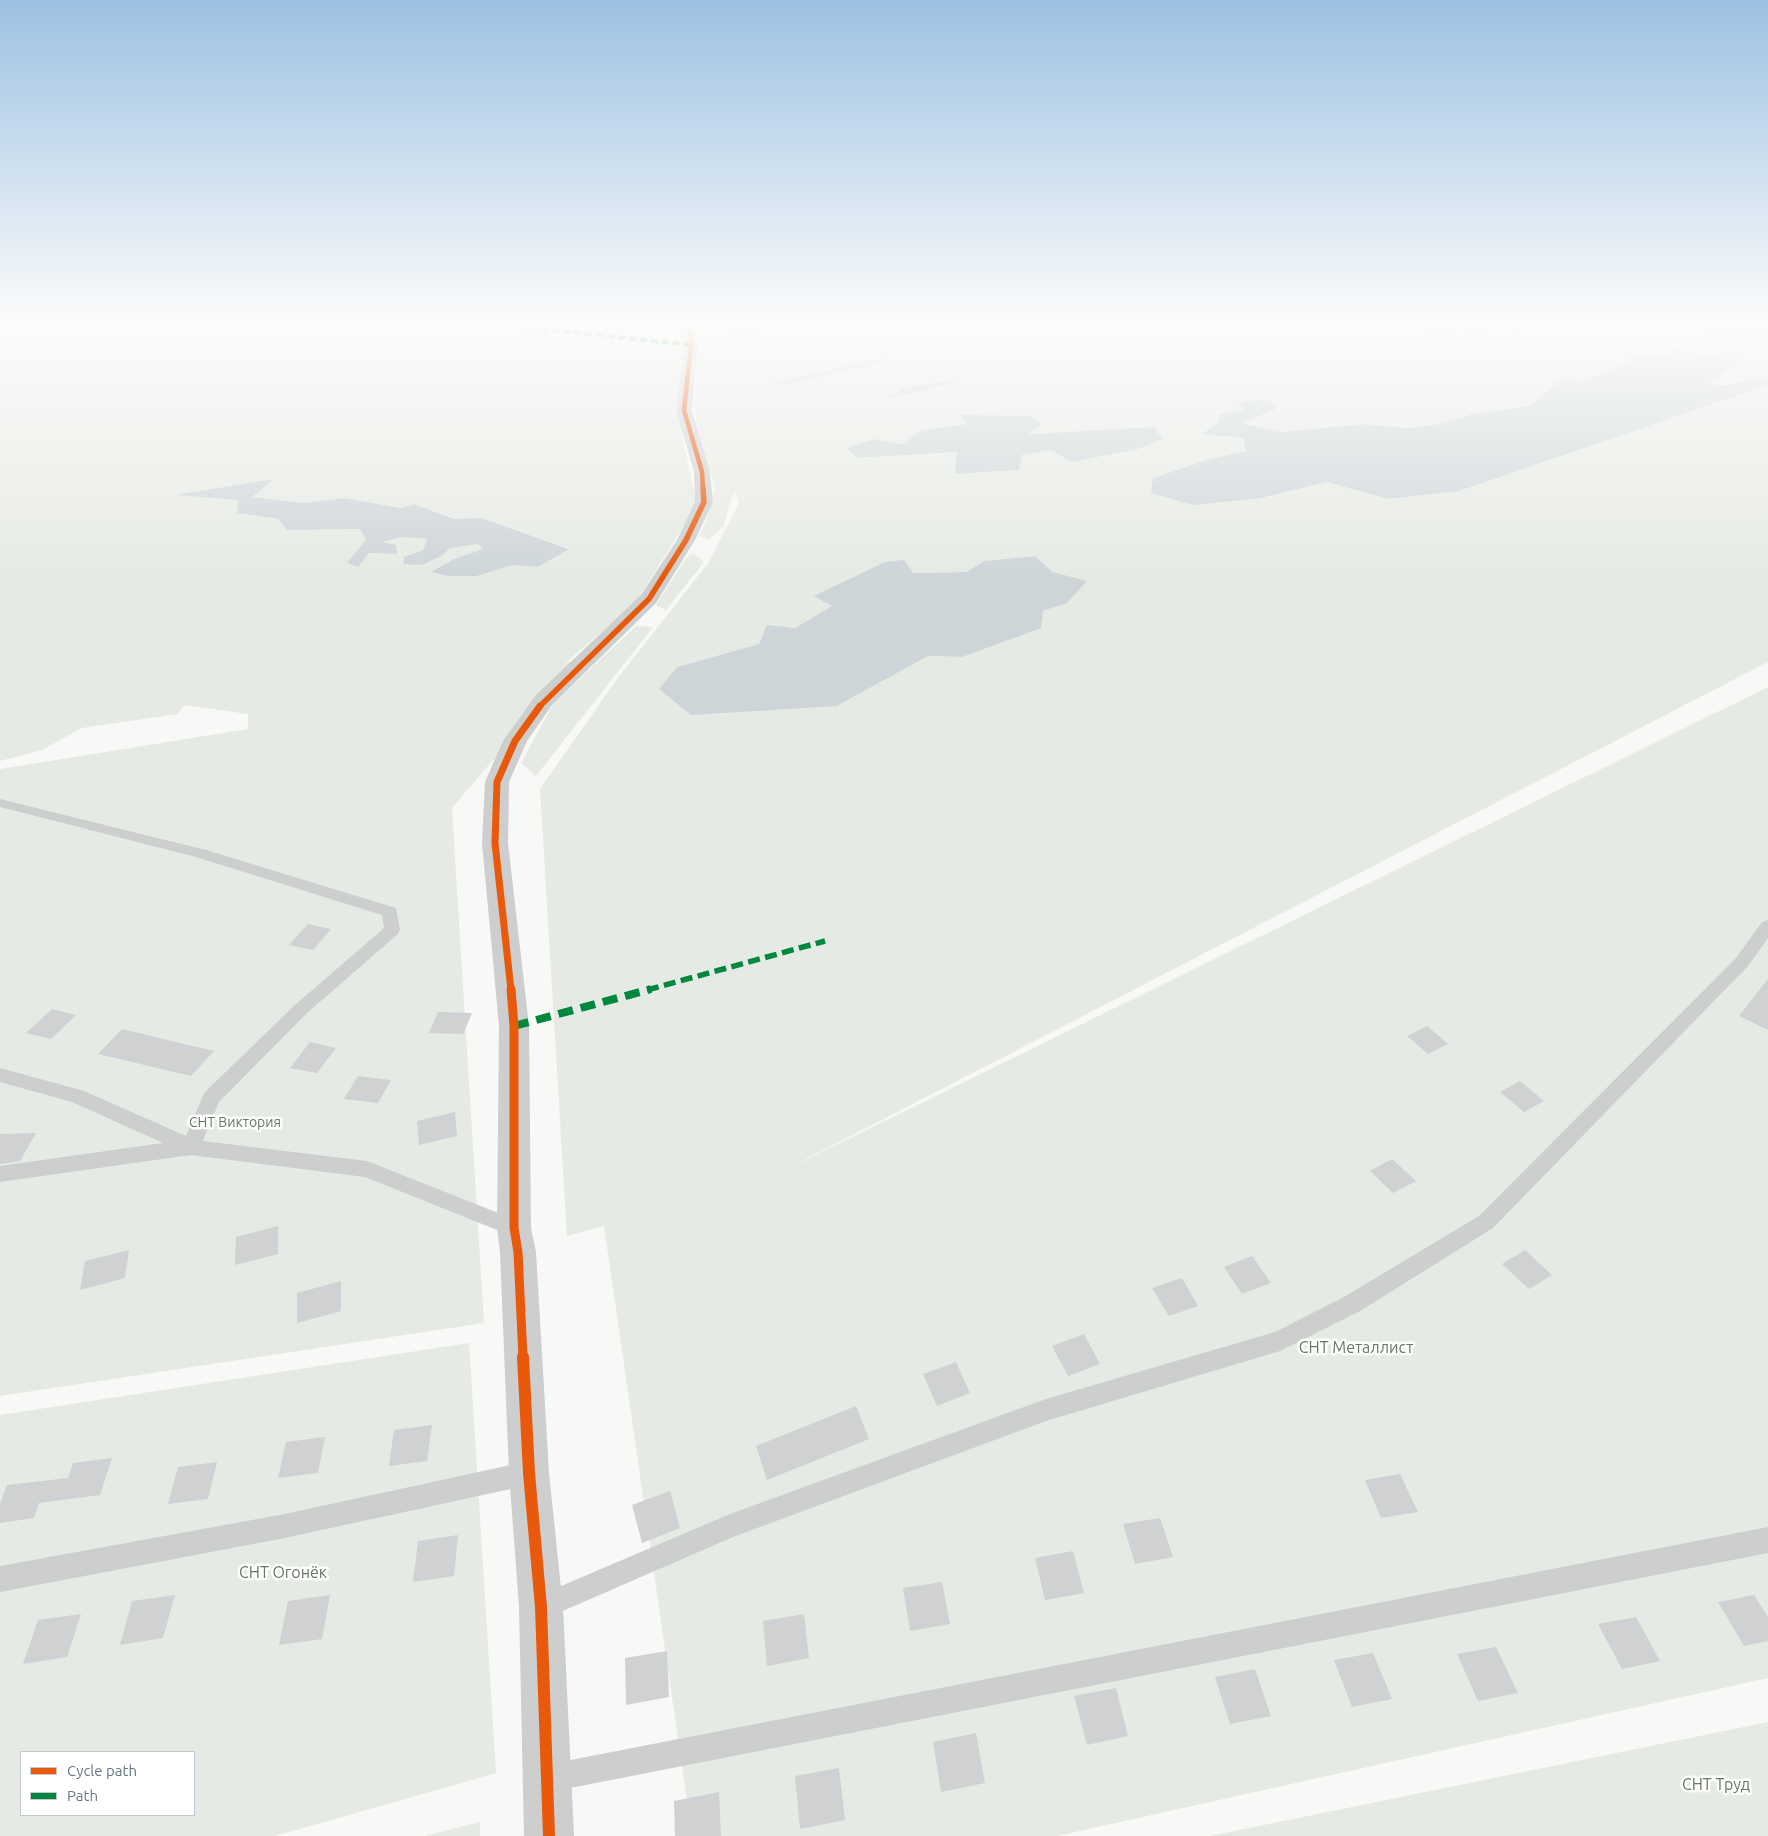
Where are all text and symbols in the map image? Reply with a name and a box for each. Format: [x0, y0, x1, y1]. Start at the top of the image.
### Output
park label: СНТ Виктория [189, 1114, 281, 1130]
park label: СНТ Металлист [1299, 1338, 1413, 1358]
park label: СНТ Огонёк [239, 1563, 327, 1583]
legend [20, 1751, 195, 1816]
text: Cycle path [67, 1762, 137, 1779]
park label: СНТ Труд [1682, 1775, 1750, 1795]
text: Path [67, 1787, 98, 1804]

